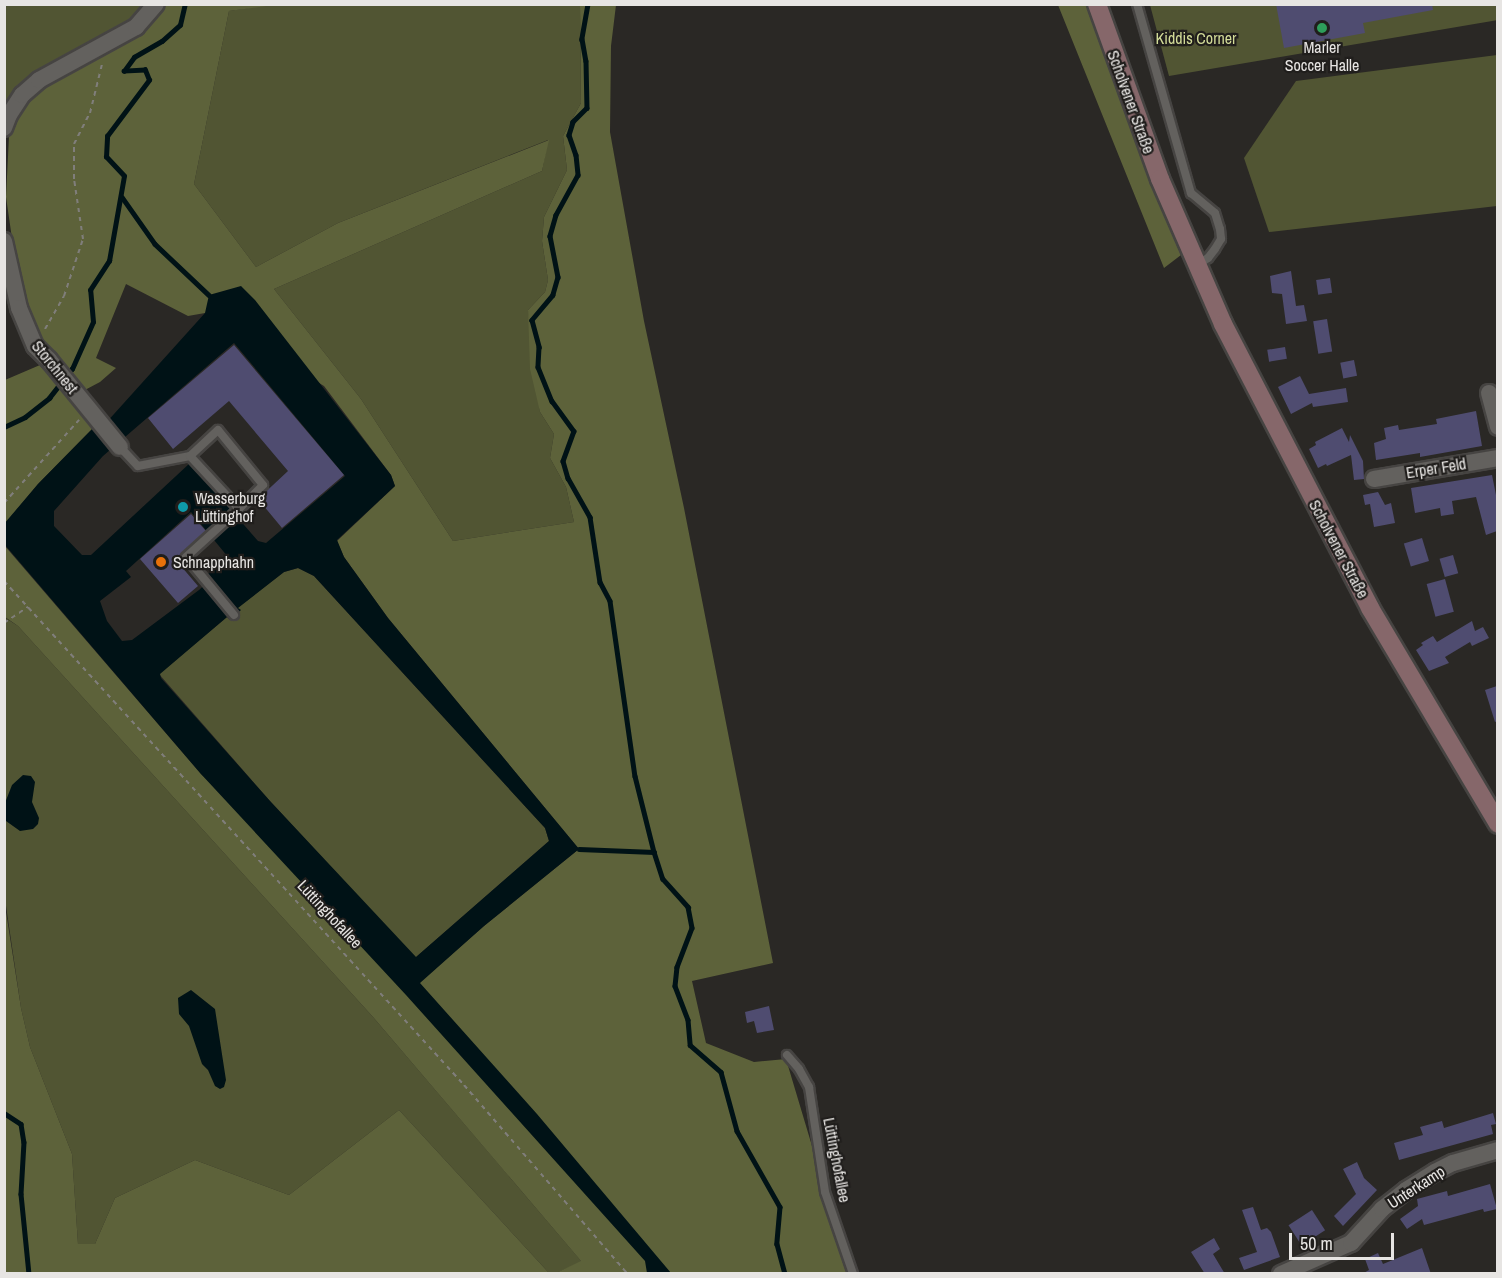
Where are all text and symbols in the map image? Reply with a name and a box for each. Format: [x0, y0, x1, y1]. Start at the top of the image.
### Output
marker: Marler Soccer Halle [1315, 21, 1329, 35]
park label: Kiddis Corner [1156, 28, 1236, 48]
place label: Marler Soccer Halle [1285, 37, 1359, 75]
street label: Scholvener Straße [1103, 48, 1159, 156]
street label: Storchnest [28, 337, 82, 397]
street label: Erper Feld [1405, 454, 1467, 482]
place label: Wasserburg Lüttinghof [195, 488, 265, 526]
street label: Scholvener Straße [1305, 497, 1373, 601]
marker: Wasserburg Lüttinghof [176, 500, 190, 514]
place label: Schnapphahn [173, 552, 254, 572]
marker: Schnapphahn [154, 555, 168, 569]
street label: Lüttinghofallee [294, 876, 366, 952]
street label: Lüttinghofallee [819, 1116, 855, 1204]
street label: Unterkamp [1384, 1161, 1448, 1213]
scale bar [1292, 1221, 1397, 1259]
text: 50 m [1300, 1231, 1333, 1256]

